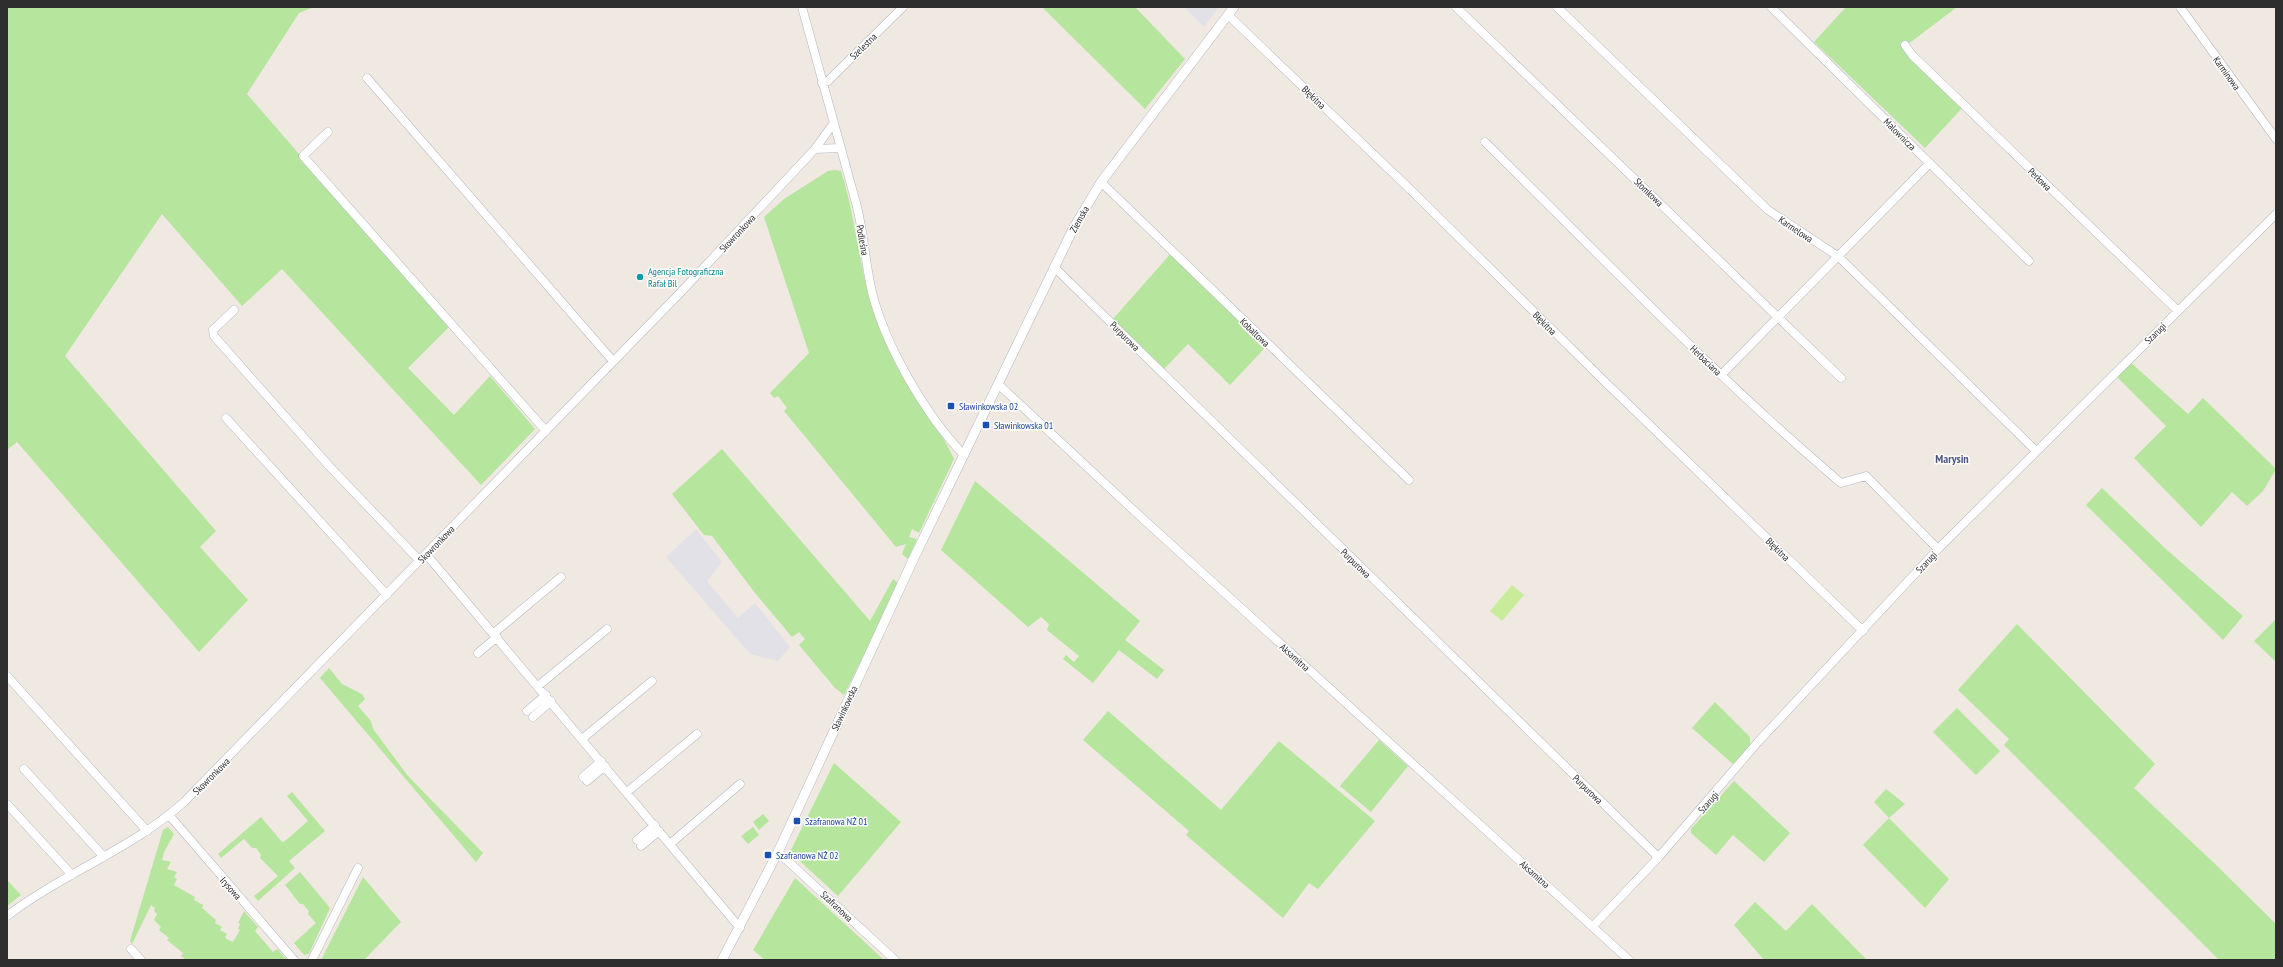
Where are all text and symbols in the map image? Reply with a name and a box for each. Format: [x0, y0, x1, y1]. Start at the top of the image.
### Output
street label: Szelestna [847, 30, 880, 62]
street label: Karminowa [2210, 54, 2243, 93]
street label: Błękitna [1299, 83, 1328, 112]
street label: Malownicza [1881, 115, 1919, 153]
street label: Perłowa [2025, 165, 2054, 194]
street label: Słomkowa [1631, 175, 1666, 209]
street label: Ziemska [1067, 204, 1092, 235]
street label: Skowronkowa [716, 212, 758, 255]
street label: Karmelowa [1776, 213, 1815, 246]
street label: Podleśna [853, 224, 872, 257]
place label: Agencja Fotograficzna Rafał Bil [648, 265, 724, 290]
marker: Agencja Fotograficzna Rafał Bil [635, 272, 645, 282]
street label: Błękitna [1530, 309, 1559, 338]
street label: Kobaltowa [1237, 315, 1272, 350]
street label: Purpurowa [1107, 319, 1142, 354]
street label: Szarugi [2142, 320, 2169, 347]
street label: Herbaciana [1687, 342, 1724, 378]
place label: Sławinkowska 02 [959, 400, 1018, 413]
marker: Sławinkowska 02 [946, 401, 956, 411]
place label: Sławinkowska 01 [994, 419, 1053, 432]
marker: Sławinkowska 01 [981, 420, 991, 430]
district label: Marysin [1935, 451, 1969, 466]
street label: Skowronkowa [415, 523, 458, 566]
street label: Błękitna [1763, 535, 1792, 564]
street label: Purpurowa [1338, 546, 1373, 581]
street label: Szarugi [1913, 549, 1940, 576]
street label: Aksamitna [1277, 641, 1312, 674]
street label: Sławinkowska [828, 684, 861, 733]
street label: Skowronkowa [190, 755, 233, 798]
street label: Purpurowa [1570, 772, 1605, 807]
street label: Szarugi [1695, 788, 1722, 816]
place label: Szafranowa NŻ 01 [805, 815, 867, 828]
marker: Szafranowa NŻ 01 [792, 816, 802, 826]
place label: Szafranowa NŻ 02 [776, 849, 838, 862]
marker: Szafranowa NŻ 02 [763, 850, 773, 860]
street label: Aksamitna [1517, 858, 1552, 891]
street label: Irysowa [217, 874, 244, 903]
street label: Szafranowa [818, 888, 856, 925]

